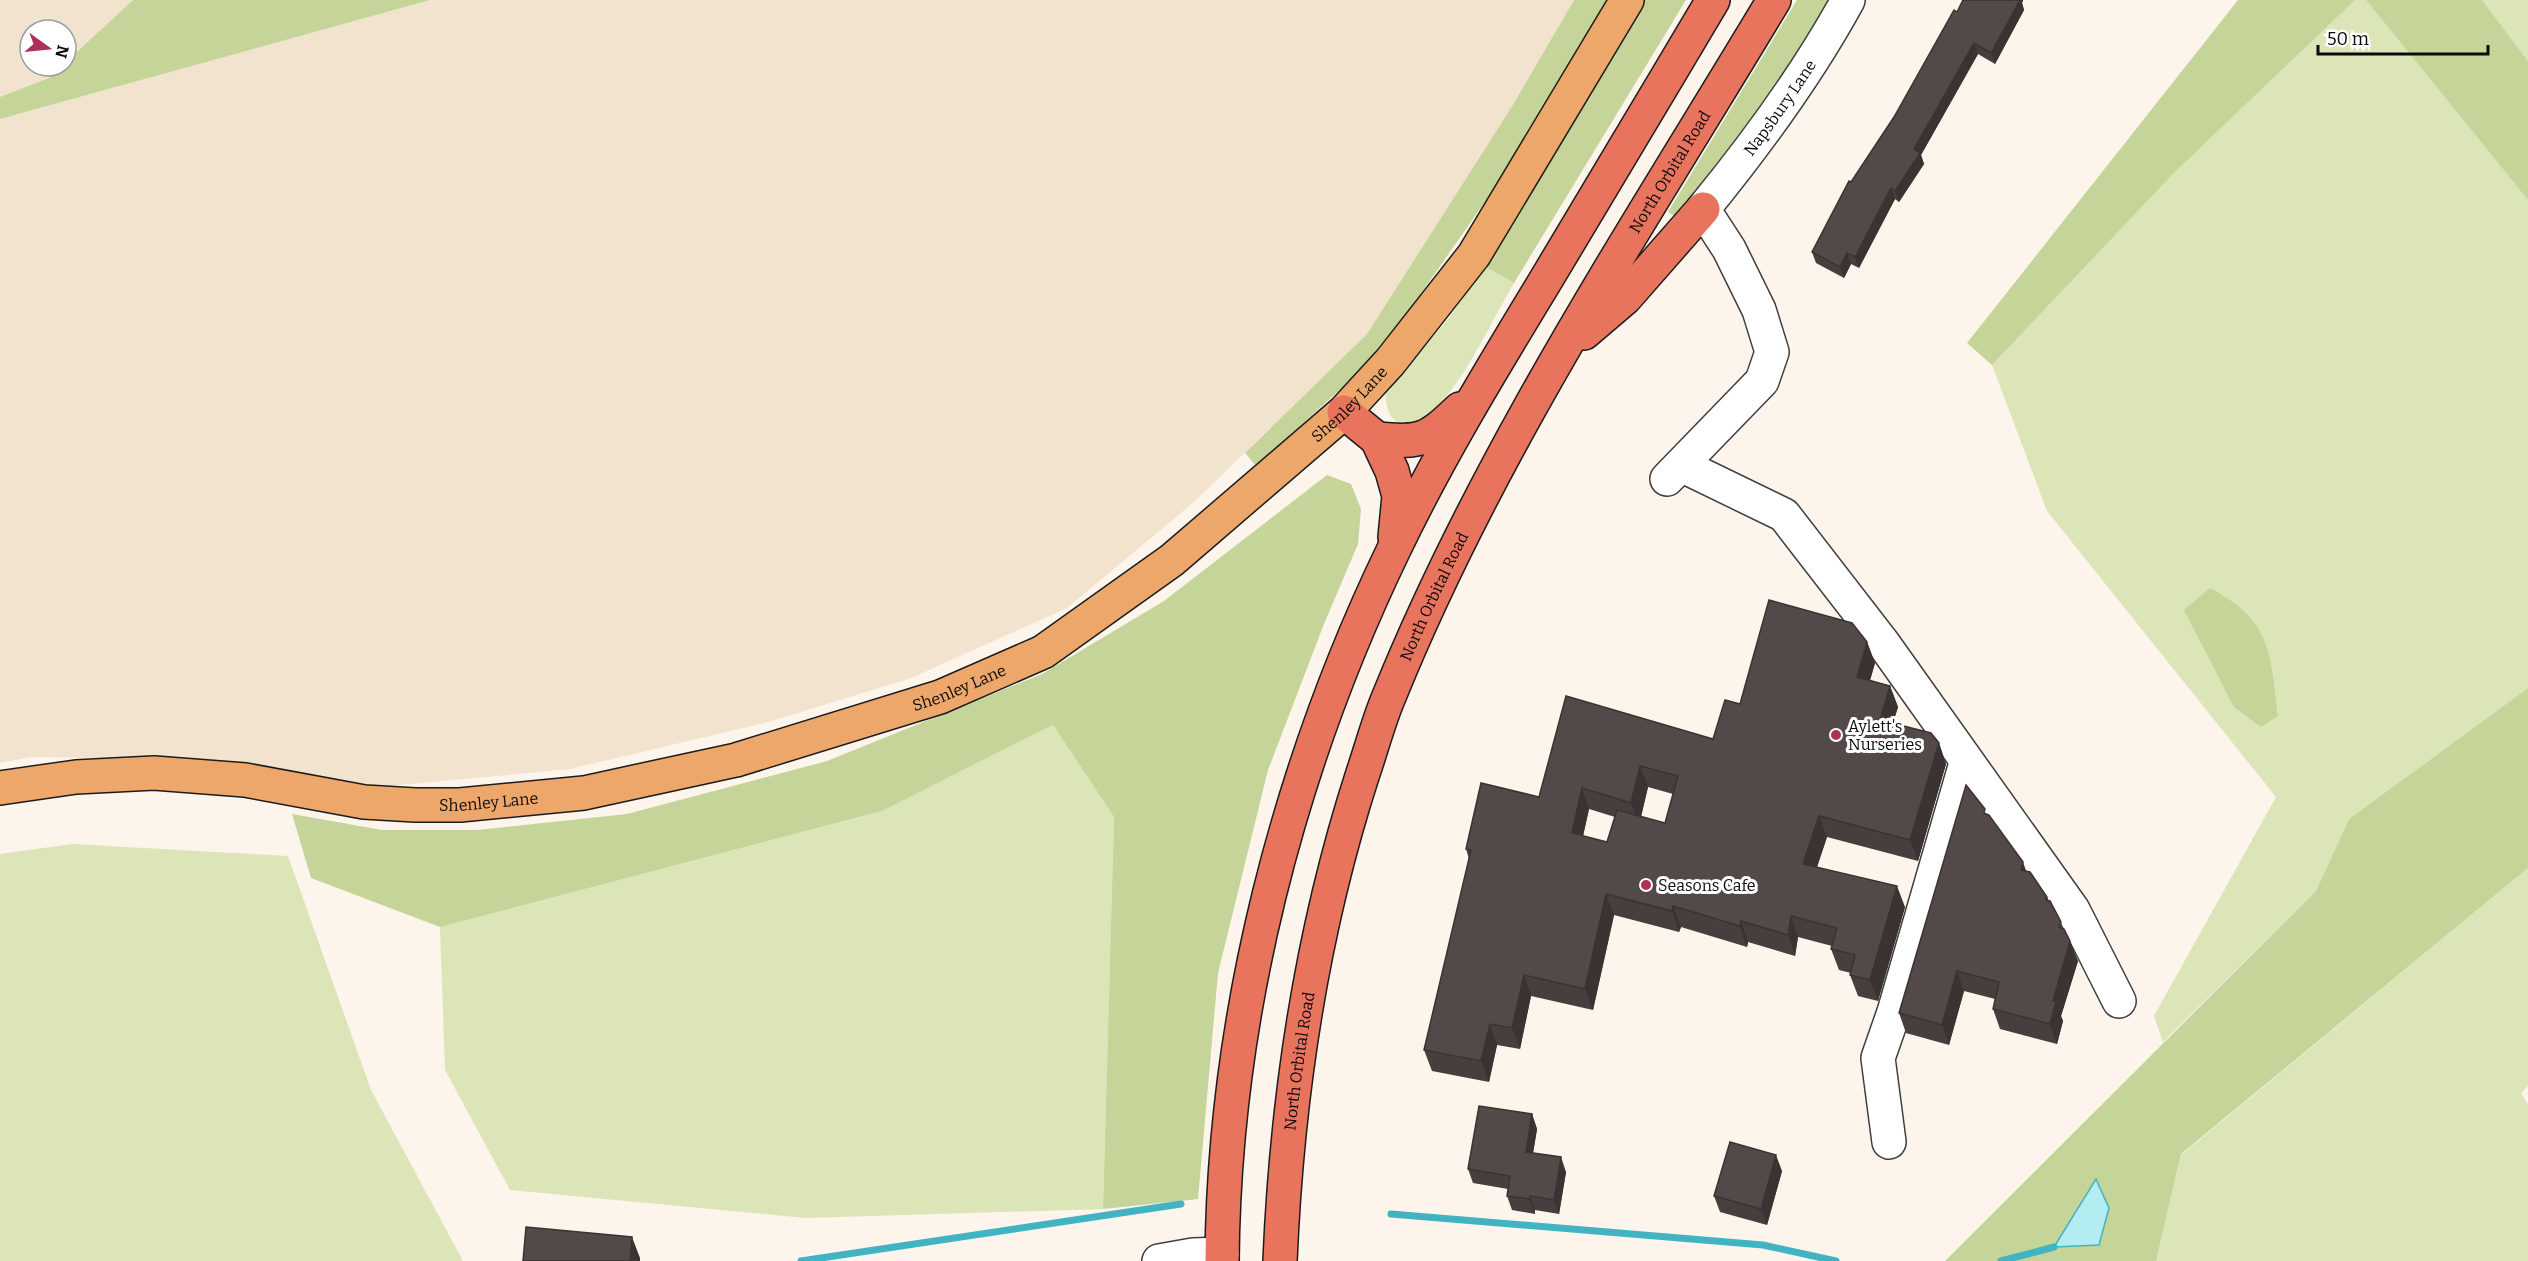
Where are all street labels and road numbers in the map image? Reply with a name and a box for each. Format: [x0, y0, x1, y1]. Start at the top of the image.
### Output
street label: Napsbury Lane [1740, 56, 1820, 160]
street label: North Orbital Road [1625, 107, 1715, 237]
street label: Shenley Lane [1308, 362, 1391, 446]
street label: North Orbital Road [1396, 529, 1472, 664]
street label: Shenley Lane [910, 660, 1009, 715]
street label: Shenley Lane [439, 788, 539, 815]
street label: North Orbital Road [1280, 990, 1319, 1131]

